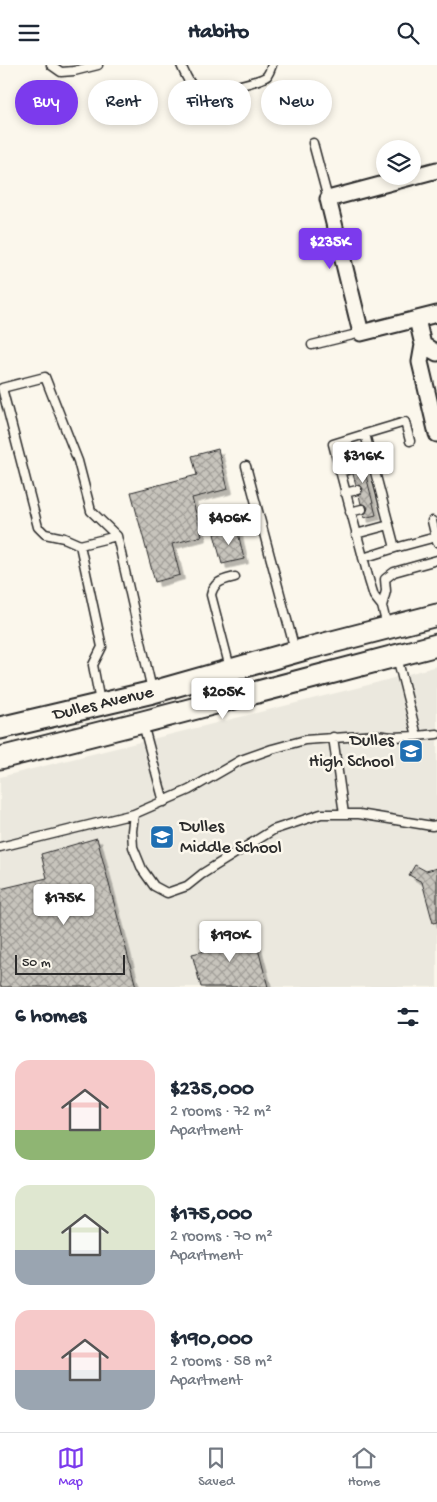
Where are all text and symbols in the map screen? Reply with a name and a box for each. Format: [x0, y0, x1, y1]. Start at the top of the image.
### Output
icon: menu [15, 19, 43, 47]
icon: search [394, 19, 422, 47]
text: Habito [188, 20, 249, 46]
chip: Buy [15, 80, 78, 125]
chip: Rent [88, 80, 158, 125]
chip: Filters [168, 80, 251, 125]
chip: New [261, 80, 332, 125]
map controls [376, 140, 421, 185]
button: layers [376, 140, 421, 185]
pin: $235K [295, 227, 365, 270]
text: $235K [310, 234, 350, 253]
pin: $316K [328, 441, 398, 484]
text: $316K [344, 448, 382, 467]
pin: $406K [194, 503, 264, 546]
text: $406K [209, 510, 249, 529]
pin: $205K [188, 677, 258, 720]
street label: Dulles Avenue [50, 682, 156, 726]
text: $205K [202, 684, 244, 703]
place label: Dulles High School [309, 731, 395, 773]
school or university icon: Dulles High School [398, 738, 424, 764]
place label: Dulles Middle School [179, 817, 282, 859]
school or university icon: Dulles Middle School [149, 824, 175, 850]
pin: $175K [29, 883, 99, 926]
text: $175K [44, 890, 84, 909]
pin: $190K [195, 921, 265, 963]
text: $190K [210, 927, 250, 946]
scale bar [15, 952, 125, 975]
text: 50 m [22, 955, 51, 972]
icon: filters [394, 1003, 422, 1031]
text: 6 homes [15, 1005, 86, 1030]
text: $235,000 [170, 1078, 254, 1103]
icon: home [55, 1080, 115, 1140]
text: 2 rooms · 72 m² [170, 1103, 271, 1122]
text: Apartment [170, 1122, 242, 1141]
text: $175,000 [170, 1203, 252, 1228]
icon: home [55, 1205, 115, 1265]
text: 2 rooms · 70 m² [170, 1228, 273, 1247]
text: Apartment [170, 1247, 242, 1266]
text: $190,000 [170, 1328, 253, 1353]
icon: home [55, 1330, 115, 1390]
text: 2 rooms · 58 m² [170, 1353, 272, 1372]
text: Apartment [170, 1372, 242, 1391]
tab: Map [57, 1444, 85, 1491]
tab: Saved [198, 1444, 234, 1491]
tab: Home [348, 1444, 380, 1491]

